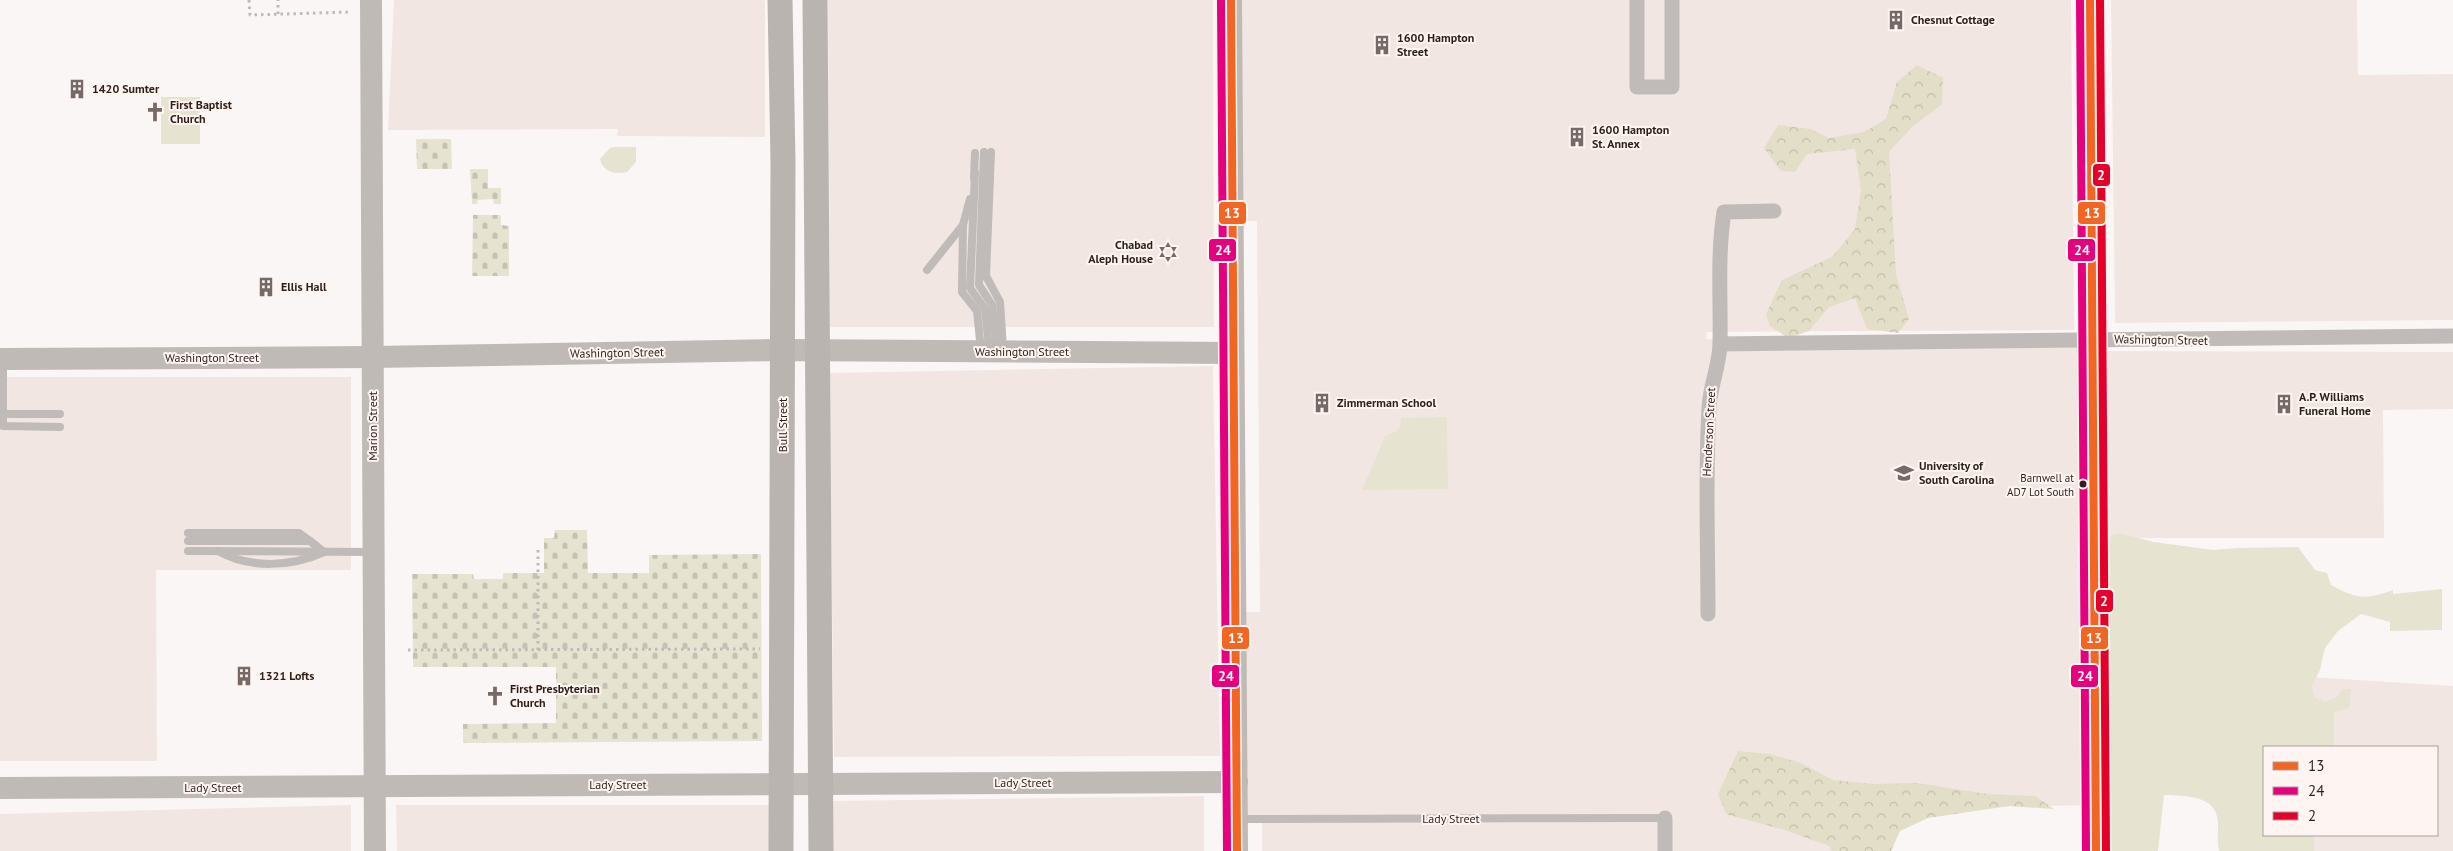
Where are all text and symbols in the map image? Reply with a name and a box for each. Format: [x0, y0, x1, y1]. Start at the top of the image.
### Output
building icon: Chesnut Cottage [1885, 9, 1907, 31]
place label: Chesnut Cottage [1911, 12, 1995, 27]
place label: 1600 Hampton Street [1397, 30, 1474, 59]
building icon: 1600 Hampton Street [1371, 34, 1393, 56]
building icon: 1420 Sumter [66, 78, 88, 100]
place label: 1420 Sumter [92, 81, 160, 96]
place label: First Baptist Church [170, 97, 233, 126]
church icon: First Baptist Church [144, 101, 166, 123]
place label: 1600 Hampton St. Annex [1592, 122, 1669, 151]
building icon: 1600 Hampton St. Annex [1566, 126, 1588, 148]
line badge: 2 [2092, 163, 2111, 187]
text: 2 [2097, 166, 2105, 184]
line badge: 13 [1218, 201, 1247, 225]
line badge: 13 [2077, 201, 2106, 225]
text: 13 [1224, 204, 1240, 222]
text: 13 [2084, 204, 2100, 222]
place label: Chabad Aleph House [1088, 237, 1153, 266]
line badge: 24 [1208, 238, 1237, 262]
line badge: 24 [2067, 238, 2096, 262]
synagogue icon: Chabad Aleph House [1157, 241, 1179, 263]
text: 24 [1215, 241, 1231, 259]
text: 24 [2074, 241, 2090, 259]
building icon: Ellis Hall [255, 276, 277, 298]
place label: Ellis Hall [281, 279, 327, 294]
street label: Washington Street [2114, 331, 2208, 348]
street label: Washington Street [570, 344, 664, 361]
street label: Washington Street [975, 344, 1069, 359]
street label: Washington Street [165, 350, 259, 365]
street label: Henderson Street [1699, 387, 1718, 477]
place label: A.P. Williams Funeral Home [2299, 389, 2371, 418]
street label: Marion Street [365, 391, 380, 461]
building icon: Zimmerman School [1311, 392, 1333, 414]
building icon: A.P. Williams Funeral Home [2273, 393, 2295, 415]
place label: Zimmerman School [1337, 395, 1436, 410]
street label: Bull Street [775, 398, 790, 452]
place label: University of South Carolina [1919, 458, 1994, 487]
school or university icon: University of South Carolina [1893, 462, 1915, 484]
place label: Barnwell at AD7 Lot South [2007, 471, 2074, 499]
marker: Barnwell at AD7 Lot South [2078, 479, 2088, 489]
line badge: 2 [2095, 589, 2114, 613]
text: 2 [2100, 592, 2108, 610]
line badge: 13 [1221, 626, 1250, 650]
line badge: 13 [2080, 626, 2109, 650]
text: 13 [1228, 629, 1244, 647]
text: 13 [2086, 629, 2102, 647]
line badge: 24 [1211, 664, 1240, 688]
line badge: 24 [2070, 664, 2099, 688]
building icon: 1321 Lofts [233, 665, 255, 687]
text: 24 [1218, 667, 1234, 685]
text: 24 [2077, 667, 2093, 685]
place label: 1321 Lofts [259, 668, 314, 683]
place label: First Presbyterian Church [510, 681, 600, 710]
church icon: First Presbyterian Church [484, 685, 506, 707]
legend [2263, 746, 2438, 836]
text: 13 [2308, 756, 2324, 775]
street label: Lady Street [994, 775, 1052, 790]
street label: Lady Street [589, 777, 647, 792]
street label: Lady Street [184, 780, 242, 795]
text: 24 [2308, 781, 2324, 800]
text: 2 [2308, 806, 2316, 825]
street label: Lady Street [1422, 811, 1480, 826]

